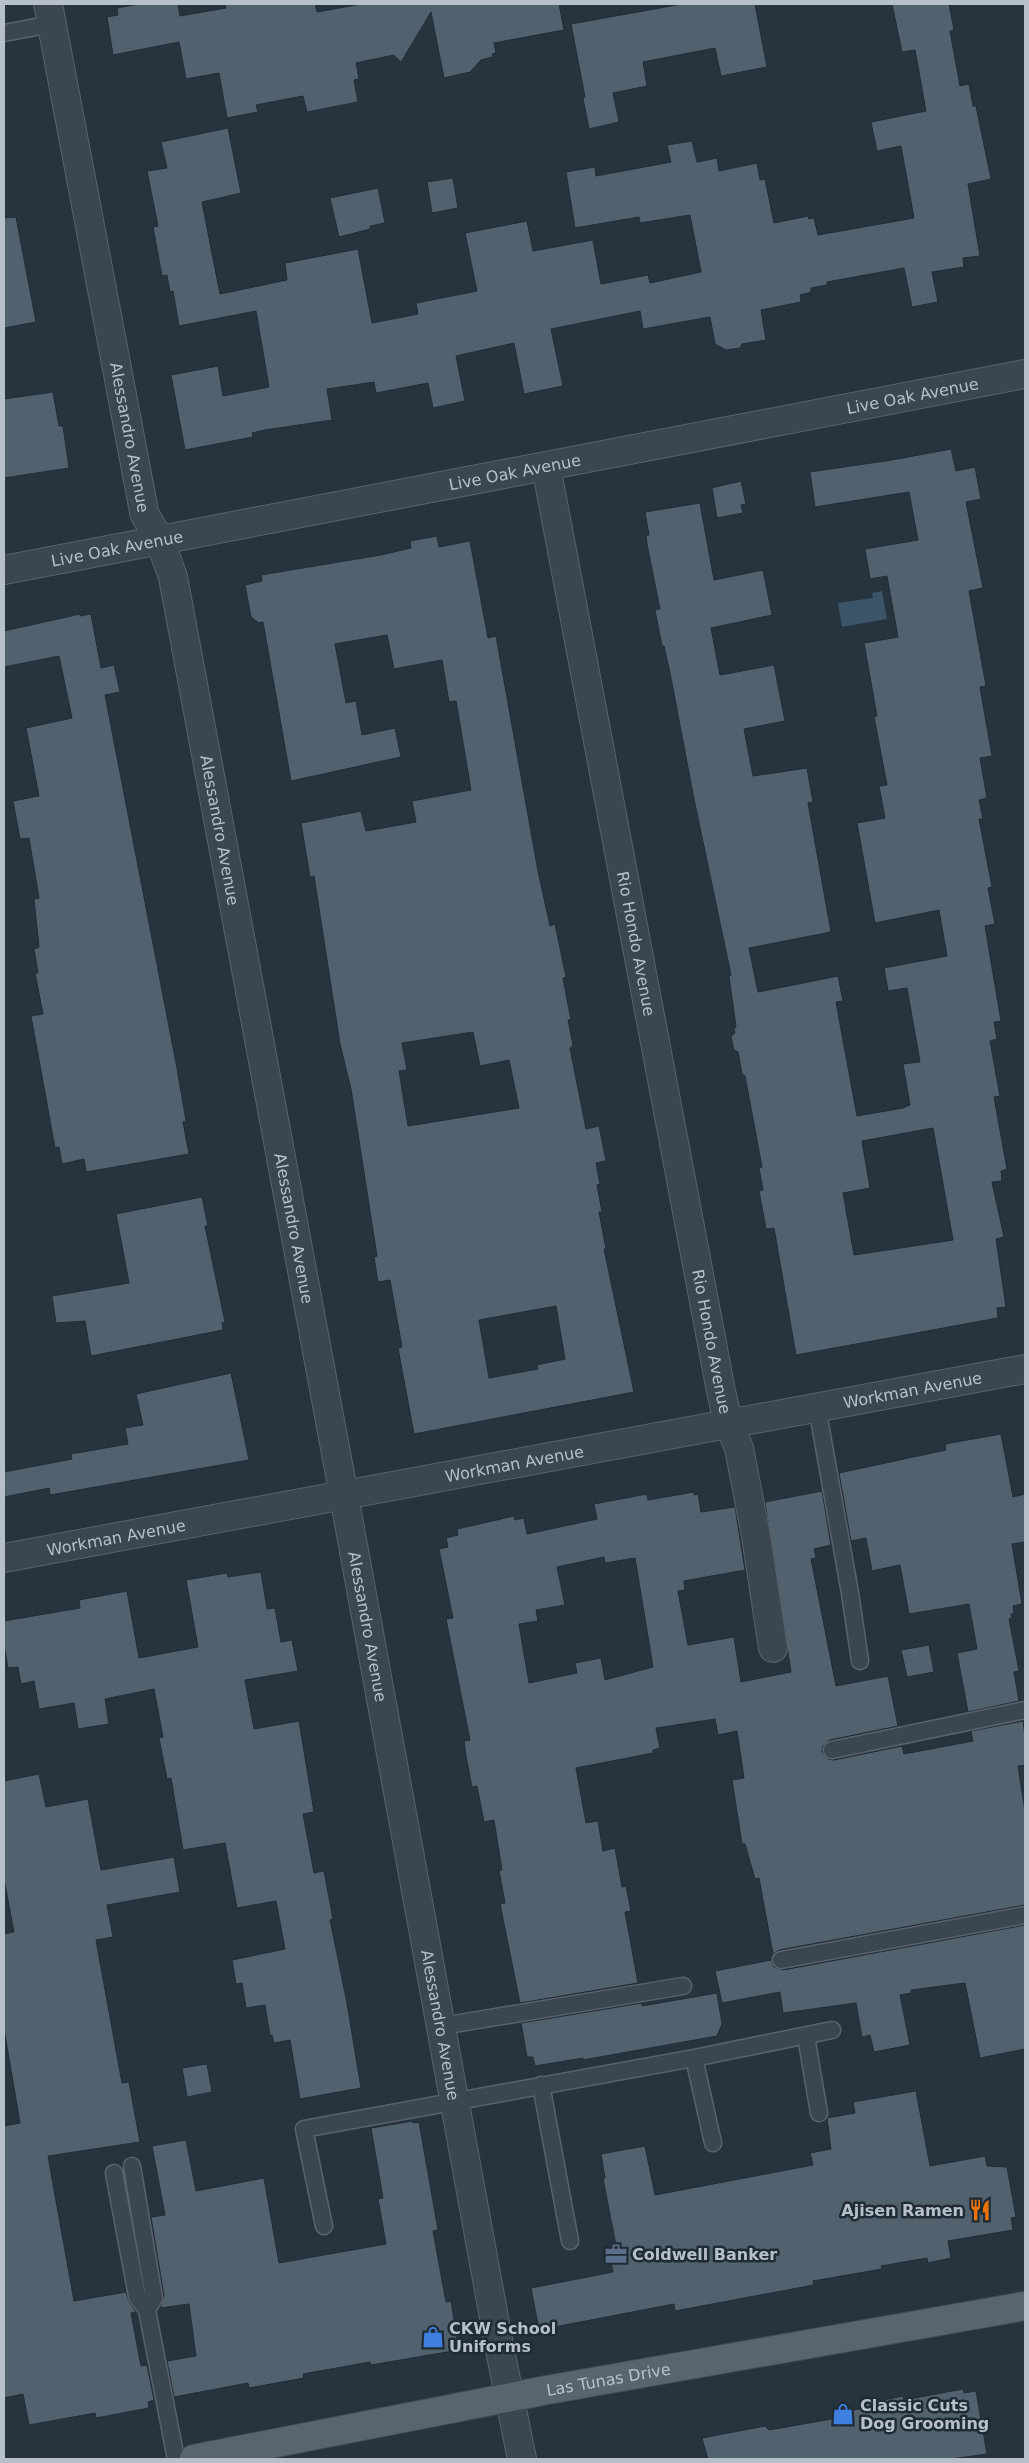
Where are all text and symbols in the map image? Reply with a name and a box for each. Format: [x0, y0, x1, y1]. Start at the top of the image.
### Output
street label: Alessandro Avenue [106, 361, 153, 514]
street label: Live Oak Avenue [845, 374, 980, 418]
street label: Live Oak Avenue [447, 450, 582, 494]
street label: Live Oak Avenue [49, 526, 185, 570]
street label: Alessandro Avenue [197, 753, 243, 907]
street label: Rio Hondo Avenue [613, 870, 659, 1017]
street label: Alessandro Avenue [271, 1152, 317, 1305]
street label: Rio Hondo Avenue [689, 1268, 735, 1416]
street label: Workman Avenue [842, 1368, 983, 1412]
street label: Workman Avenue [443, 1441, 585, 1486]
street label: Workman Avenue [45, 1515, 187, 1559]
street label: Alessandro Avenue [345, 1550, 391, 1703]
street label: Alessandro Avenue [418, 1948, 464, 2102]
restaurant icon: Ajisen Ramen [967, 2197, 993, 2223]
place label: Ajisen Ramen [841, 2201, 964, 2220]
office icon: Coldwell Banker [603, 2241, 629, 2267]
place label: Coldwell Banker [632, 2245, 777, 2264]
place label: CKW School Uniforms [449, 2319, 556, 2356]
shop icon: CKW School Uniforms [420, 2324, 446, 2350]
street label: Las Tunas Drive [545, 2359, 672, 2399]
place label: Classic Cuts Dog Grooming [860, 2396, 989, 2433]
shop icon: Classic Cuts Dog Grooming [830, 2401, 856, 2427]

